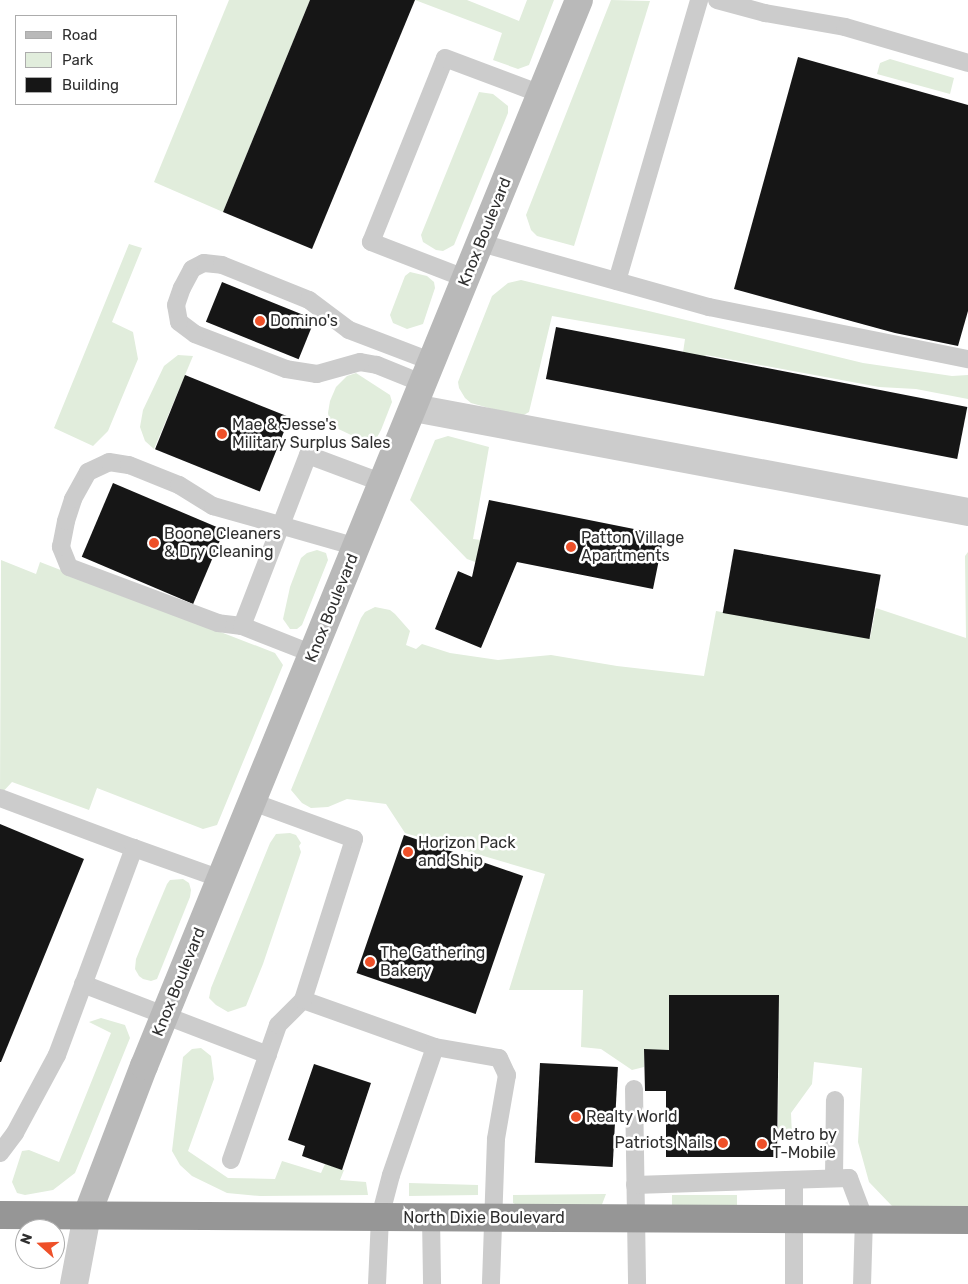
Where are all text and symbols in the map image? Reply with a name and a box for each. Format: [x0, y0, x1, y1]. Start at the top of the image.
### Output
legend [15, 15, 178, 105]
text: Road [62, 26, 98, 44]
text: Park [62, 51, 93, 69]
text: Building [62, 76, 119, 94]
street label: Knox Boulevard [454, 175, 516, 289]
place label: Domino's [270, 311, 338, 331]
marker: Domino's [254, 315, 266, 327]
place label: Mae & Jesse's Military Surplus Sales [232, 415, 391, 453]
marker: Mae & Jesse's Military Surplus Sales [216, 428, 228, 440]
place label: Boone Cleaners & Dry Cleaning [164, 524, 281, 562]
place label: Patton Village Apartments [581, 528, 685, 566]
marker: Boone Cleaners & Dry Cleaning [148, 537, 160, 549]
marker: Patton Village Apartments [565, 541, 577, 553]
street label: Knox Boulevard [301, 551, 363, 665]
place label: Horizon Pack and Ship [418, 833, 515, 871]
marker: Horizon Pack and Ship [402, 846, 414, 858]
street label: Knox Boulevard [148, 925, 210, 1039]
place label: The Gathering Bakery [380, 943, 485, 981]
marker: The Gathering Bakery [364, 956, 376, 968]
place label: Realty World [586, 1107, 678, 1127]
marker: Realty World [570, 1111, 582, 1123]
place label: Metro by T-Mobile [772, 1125, 837, 1163]
place label: Patriots Nails [615, 1133, 713, 1153]
marker: Patriots Nails [717, 1137, 729, 1149]
marker: Metro by T-Mobile [756, 1138, 768, 1150]
street label: North Dixie Boulevard [403, 1208, 565, 1228]
north arrow [15, 1219, 65, 1269]
text: N [17, 1231, 36, 1247]

